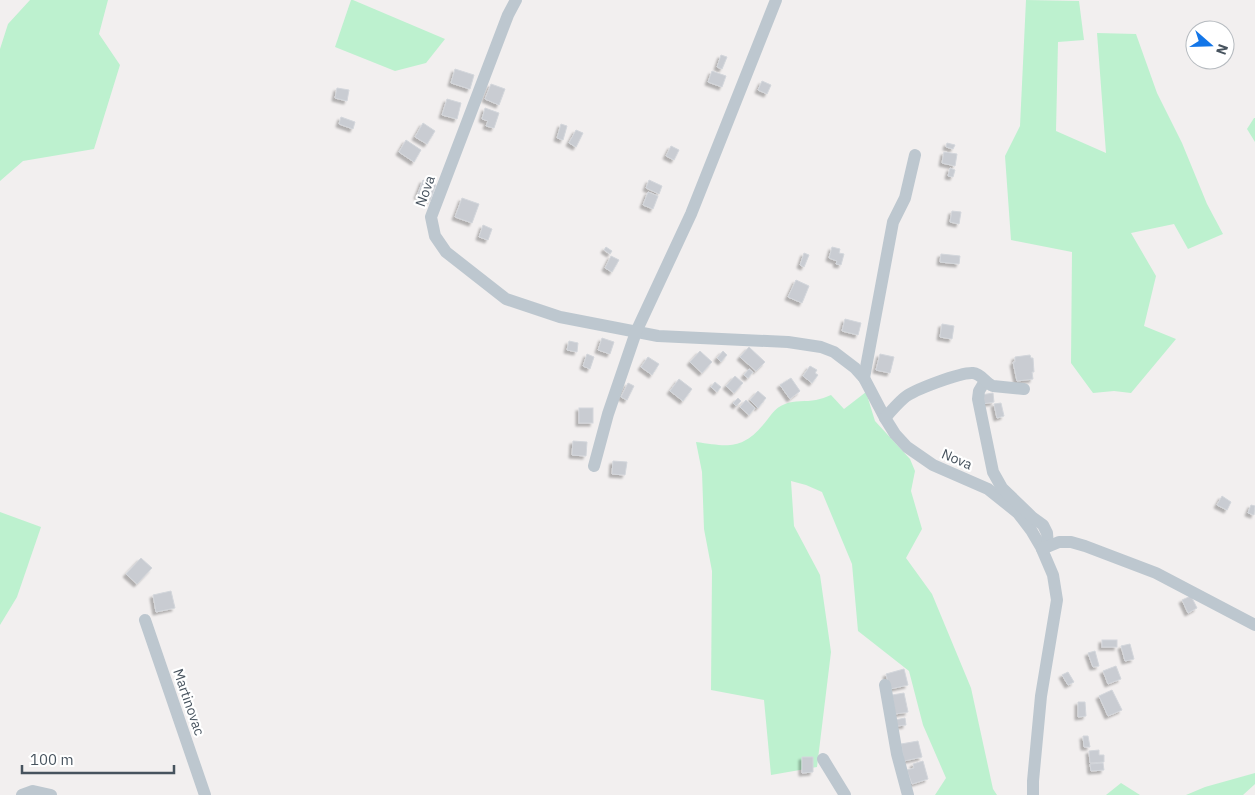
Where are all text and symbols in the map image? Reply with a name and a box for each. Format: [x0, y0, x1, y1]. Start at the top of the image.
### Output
north arrow [1185, 20, 1235, 70]
text: N [1212, 42, 1232, 57]
street label: Nova [411, 172, 439, 209]
street label: Nova [939, 444, 976, 474]
street label: Martinovac [169, 666, 209, 738]
scale bar [22, 742, 175, 774]
text: 100 m [30, 750, 74, 769]

